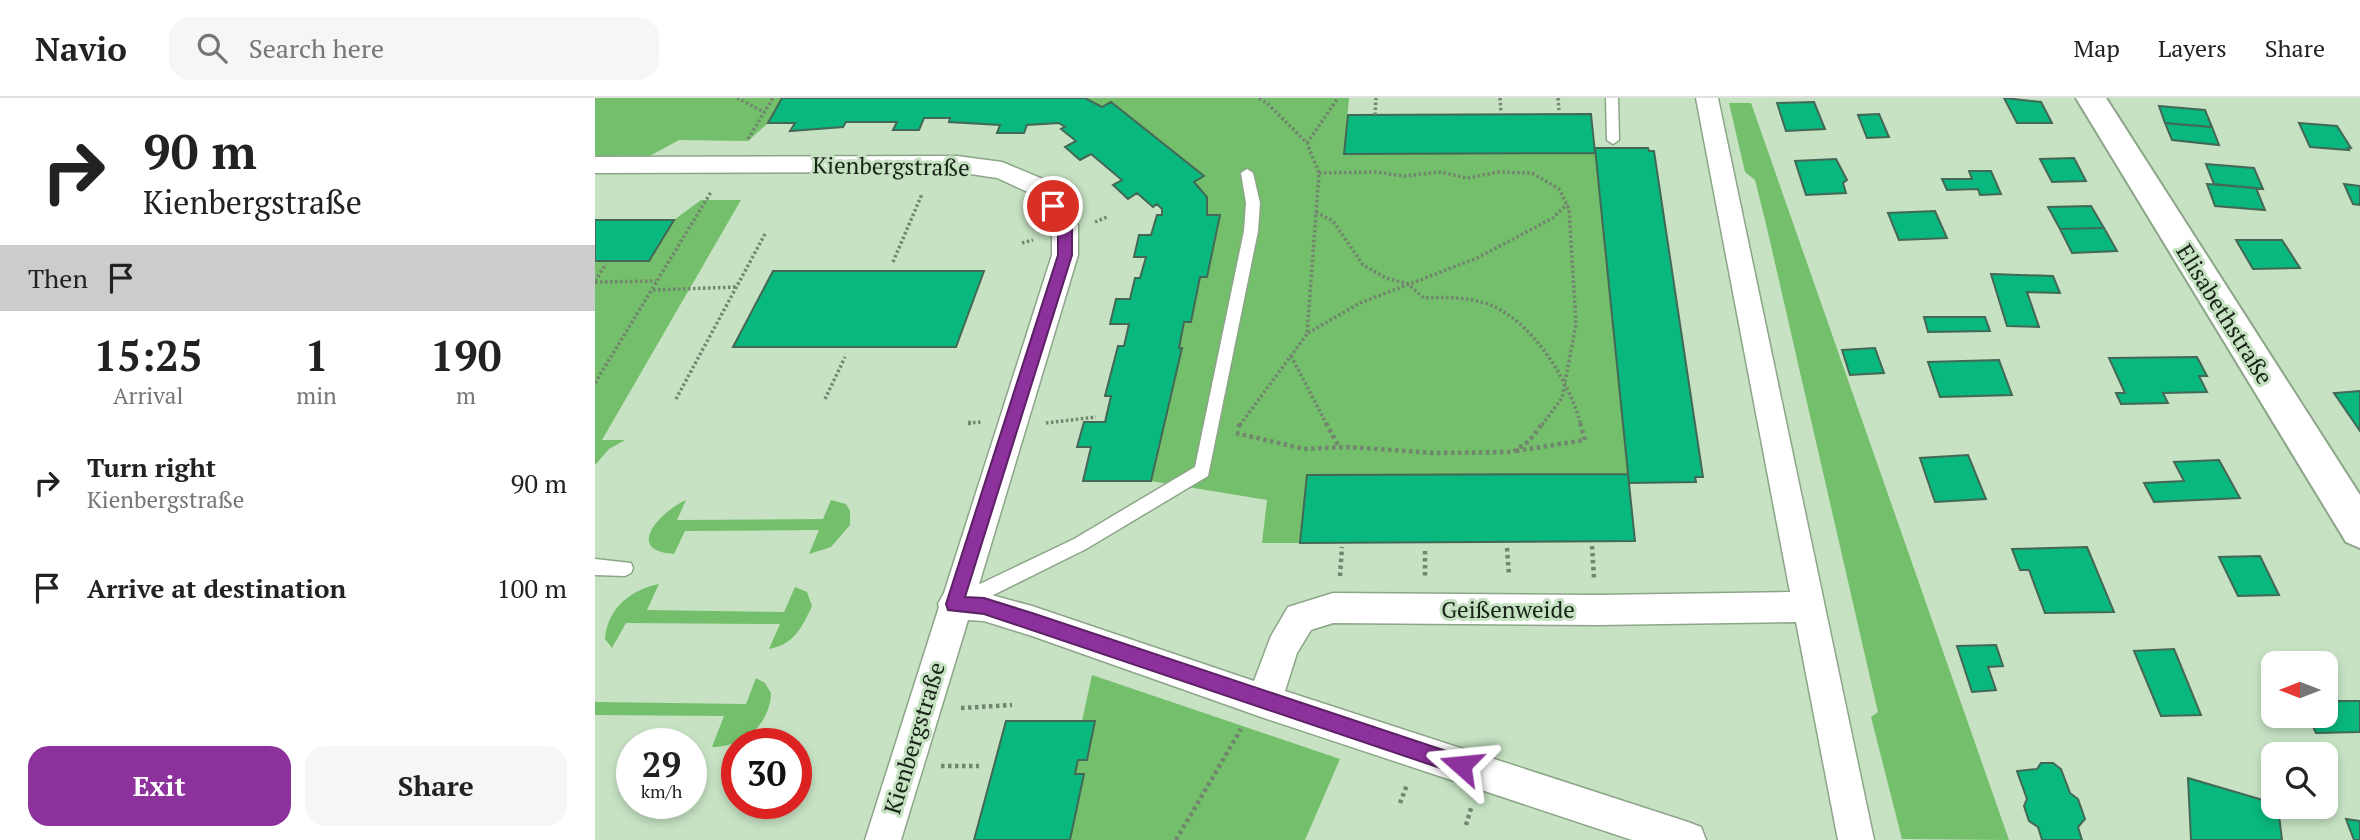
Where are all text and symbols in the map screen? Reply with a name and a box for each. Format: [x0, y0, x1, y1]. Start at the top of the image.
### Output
search box [169, 17, 659, 80]
text: Navio [35, 27, 127, 70]
icon: search [193, 29, 231, 67]
text: Search here [249, 31, 384, 65]
text: Map [2073, 32, 2120, 64]
text: Layers [2158, 32, 2227, 64]
text: Share [2265, 32, 2325, 64]
text: 90 m [143, 118, 257, 183]
icon: right [28, 126, 119, 217]
street label: Kienbergstraße [812, 149, 970, 183]
pin [1023, 176, 1083, 236]
text: Kienbergstraße [143, 181, 362, 223]
icon: arrive [1034, 187, 1072, 225]
street label: Elisabethstraße [2169, 238, 2281, 390]
icon: arrive [102, 259, 140, 297]
text: Then [28, 261, 88, 295]
text: 15:25 [94, 327, 203, 383]
text: 1 [305, 327, 328, 383]
text: 190 [430, 327, 501, 383]
text: Arrival [113, 380, 183, 411]
text: min [296, 380, 337, 411]
text: m [456, 380, 476, 411]
text: Turn right [87, 450, 216, 484]
icon: right [28, 464, 66, 502]
text: 90 m [511, 466, 567, 500]
text: Kienbergstraße [87, 484, 244, 515]
icon: arrive [28, 569, 66, 607]
text: Arrive at destination [87, 571, 346, 605]
text: 100 m [497, 571, 567, 605]
street label: Geißenweide [1441, 594, 1575, 625]
north arrow [2261, 651, 2338, 728]
map controls [2261, 651, 2338, 819]
street label: Kienbergstraße [876, 658, 952, 818]
speed limit sign: 30 [721, 728, 812, 819]
position arrow [1424, 728, 1498, 802]
text: 29 [642, 741, 681, 787]
button: search [2261, 742, 2338, 819]
button: Exit [28, 746, 291, 826]
button: Share [305, 746, 567, 826]
text: km/h [641, 779, 682, 803]

